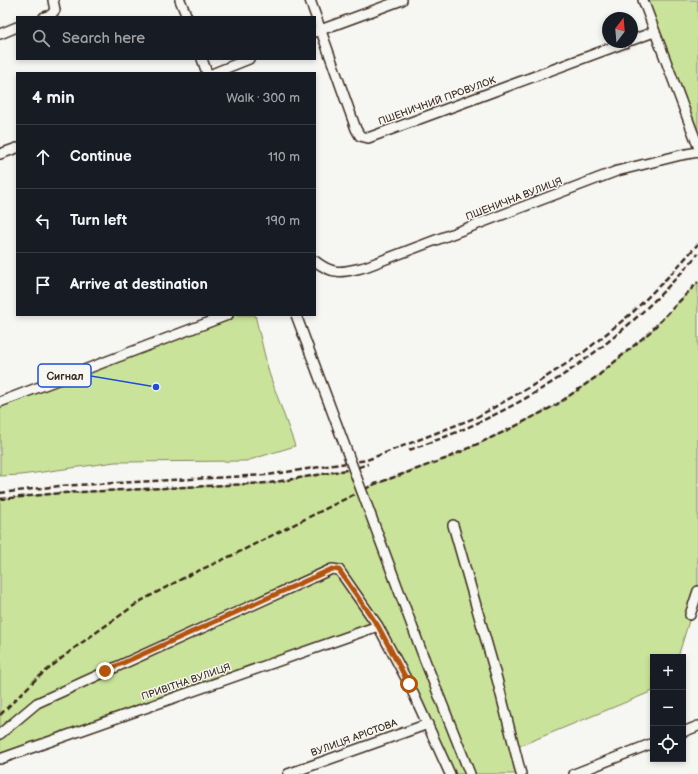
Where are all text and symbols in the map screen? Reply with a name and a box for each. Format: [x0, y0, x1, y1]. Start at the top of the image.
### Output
north arrow [602, 12, 638, 48]
search box [16, 16, 316, 60]
icon: search [30, 27, 52, 49]
text: Search here [62, 29, 145, 48]
street label: ПШЕНИЧНИЙ ПРОВУЛОК [377, 74, 498, 128]
text: 4 min [32, 88, 75, 108]
text: Walk · 300 m [226, 90, 300, 106]
icon: ahead [32, 146, 54, 168]
text: Continue [70, 147, 132, 166]
text: 110 m [268, 149, 300, 165]
street label: ПШЕНИЧНА ВУЛИЦЯ [464, 175, 564, 223]
icon: left [32, 210, 54, 232]
text: Turn left [70, 211, 127, 230]
text: 190 m [266, 213, 300, 229]
icon: arrive [32, 274, 54, 296]
text: Arrive at destination [70, 275, 208, 294]
callout: Сигнал [38, 364, 91, 387]
text: Сигнал [46, 370, 84, 383]
map controls [650, 654, 686, 762]
button: + [650, 654, 686, 690]
street label: ПРИВІТНА ВУЛИЦЯ [140, 661, 232, 703]
route end [96, 662, 114, 680]
route start [400, 675, 418, 693]
button: − [650, 690, 686, 726]
street label: ВУЛИЦЯ АРІСТОВА [309, 717, 400, 759]
button: locate [650, 726, 686, 762]

